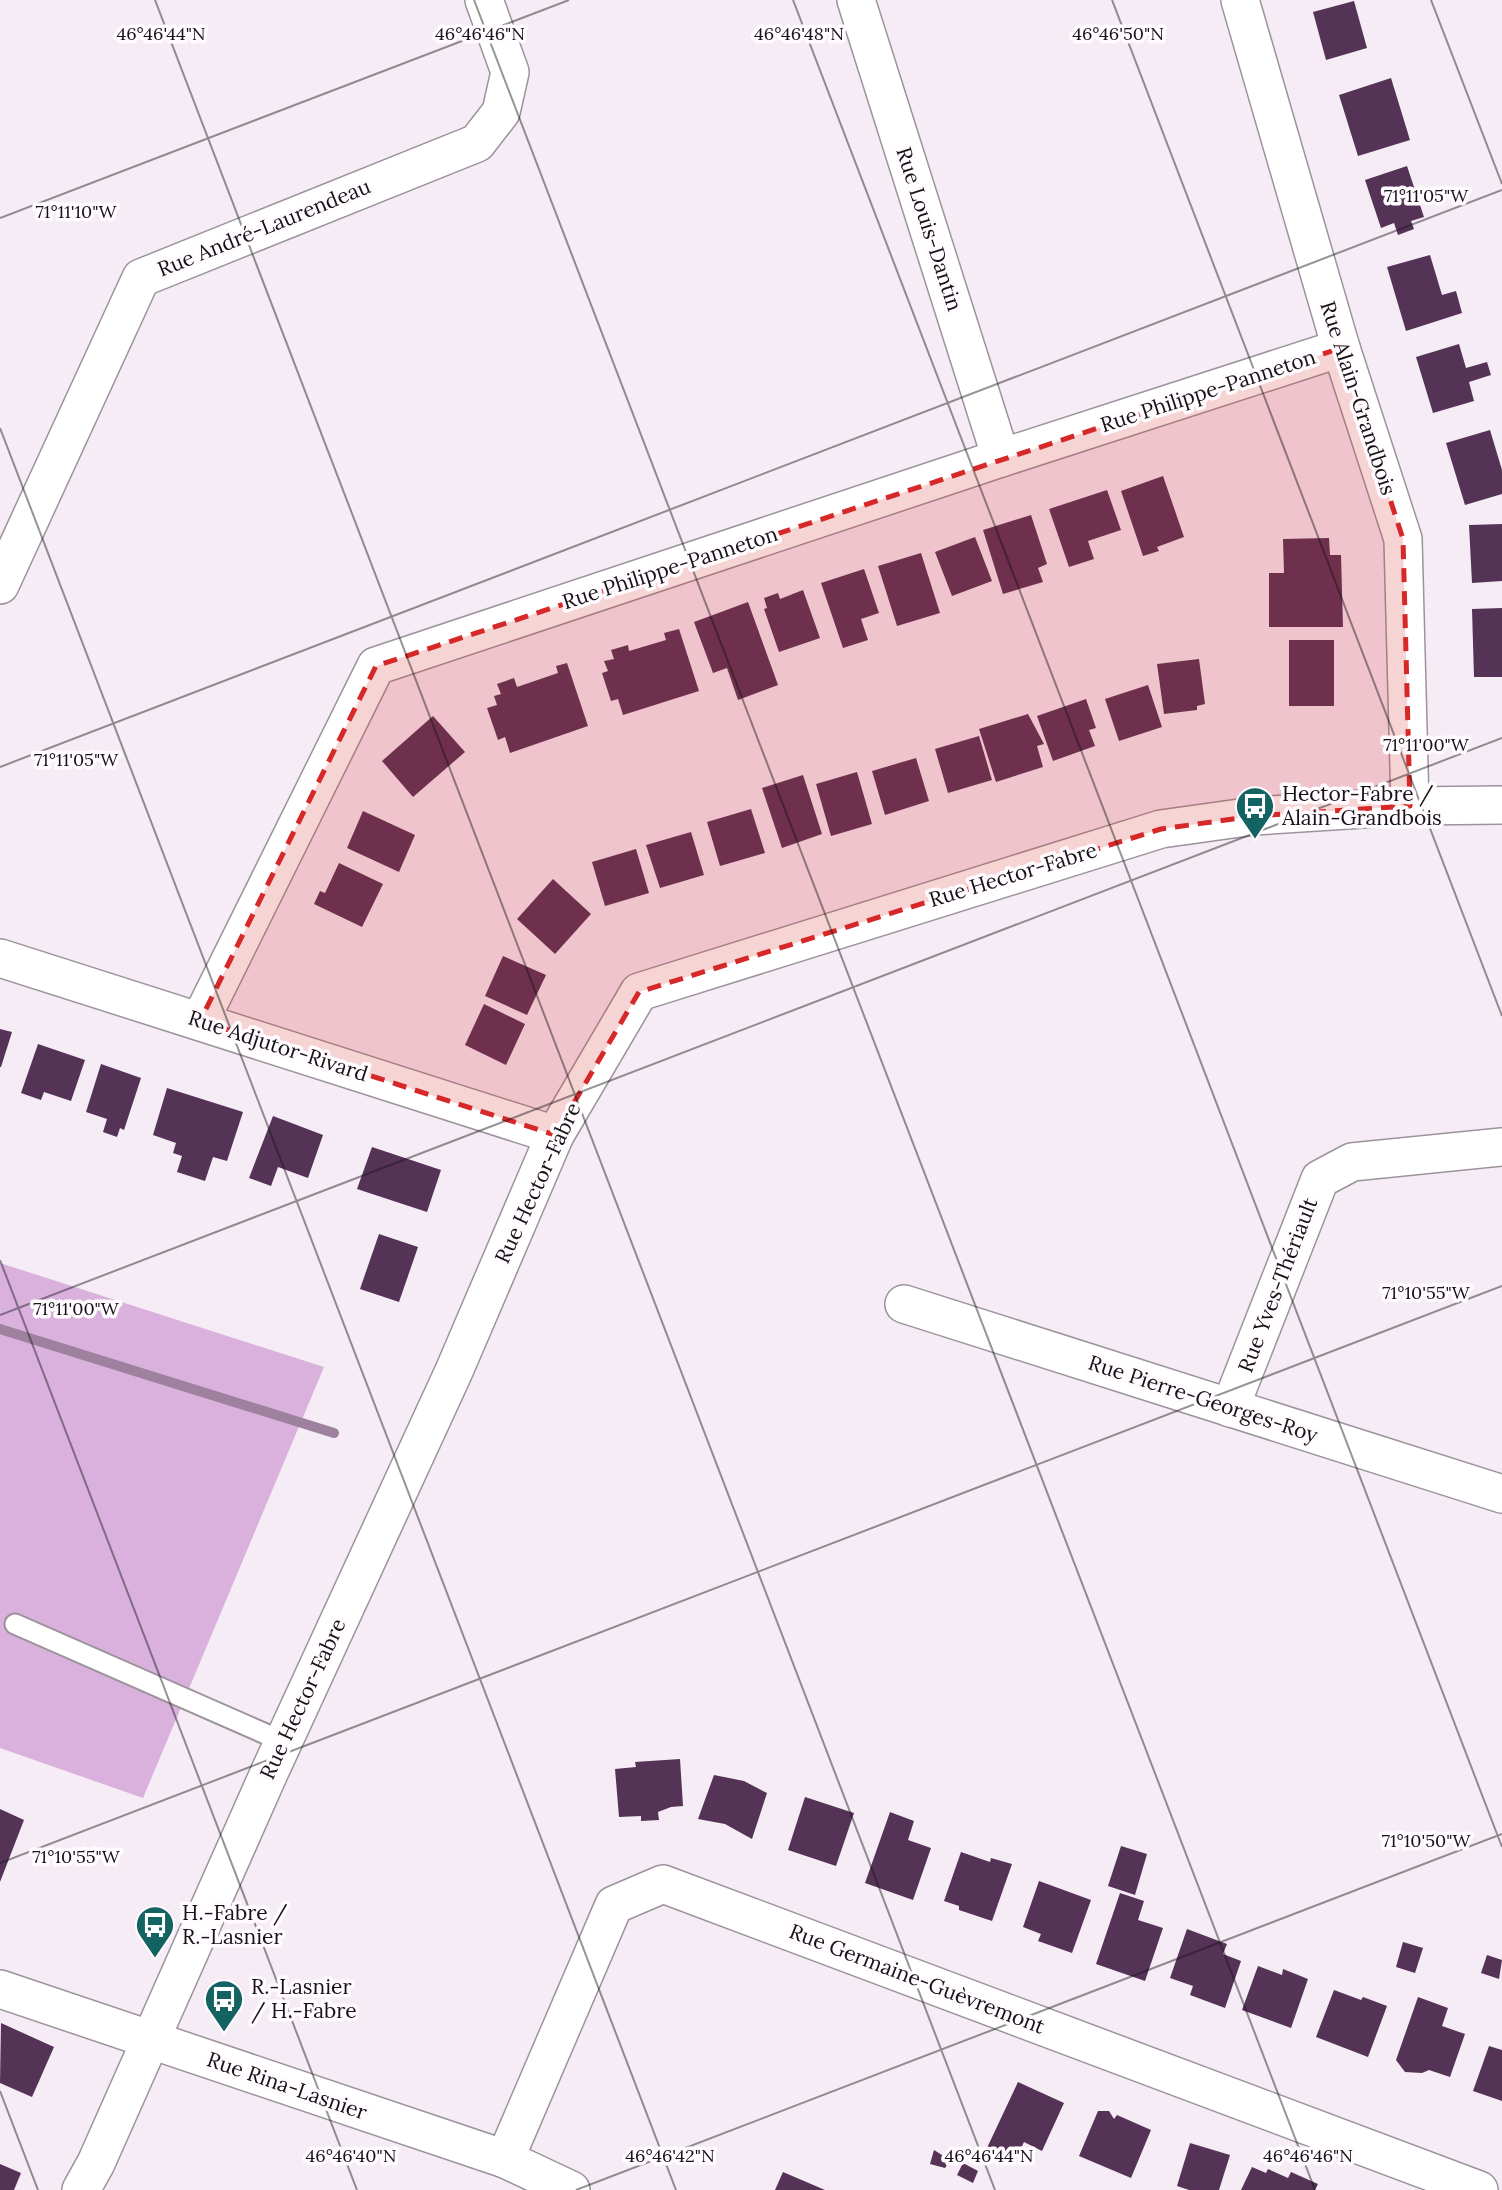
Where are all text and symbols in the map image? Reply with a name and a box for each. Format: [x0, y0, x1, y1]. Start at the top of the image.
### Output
text: 46°46'44"N [116, 22, 206, 45]
text: 46°46'46"N [435, 22, 525, 45]
text: 46°46'48"N [754, 22, 844, 45]
text: 46°46'50"N [1072, 22, 1164, 45]
street label: Rue Louis-Dantin [890, 143, 969, 315]
street label: Rue André-Laurendeau [153, 172, 374, 283]
text: 71°11'05"W [1384, 184, 1469, 207]
text: 71°11'10"W [36, 200, 118, 223]
street label: Rue Alain-Grandbois [1314, 297, 1403, 498]
street label: Rue Philippe-Panneton [1097, 343, 1319, 438]
street label: Rue Philippe-Panneton [559, 520, 781, 615]
text: 71°11'00"W [1383, 733, 1470, 756]
text: 71°11'05"W [34, 748, 119, 771]
place label: Hector-Fabre / Alain-Grandbois [1281, 780, 1442, 831]
bus stop icon: Hector-Fabre / Alain-Grandbois [1234, 785, 1276, 840]
street label: Rue Hector-Fabre [926, 836, 1100, 913]
street label: Rue Adjutor-Rivard [185, 1004, 371, 1087]
street label: Rue Hector-Fabre [488, 1098, 587, 1267]
street label: Rue Yves-Thériault [1232, 1193, 1324, 1376]
text: 71°10'55"W [1382, 1281, 1471, 1304]
text: 71°11'00"W [33, 1297, 120, 1320]
street label: Rue Pierre-Georges-Roy [1085, 1349, 1321, 1448]
street label: Rue Hector-Fabre [253, 1614, 352, 1783]
text: 71°10'50"W [1382, 1829, 1471, 1852]
text: 71°10'55"W [32, 1845, 121, 1868]
place label: H.-Fabre / R.-Lasnier [182, 1899, 288, 1950]
bus stop icon: H.-Fabre / R.-Lasnier [134, 1904, 176, 1959]
street label: Rue Germaine-Guèvremont [786, 1917, 1050, 2040]
place label: R.-Lasnier / H.-Fabre [251, 1973, 357, 2024]
bus stop icon: R.-Lasnier / H.-Fabre [203, 1978, 245, 2033]
street label: Rue Rina-Lasnier [204, 2045, 371, 2126]
text: 46°46'40"N [306, 2144, 396, 2167]
text: 46°46'42"N [625, 2144, 715, 2167]
text: 46°46'44"N [944, 2144, 1034, 2167]
text: 46°46'46"N [1263, 2144, 1353, 2167]

